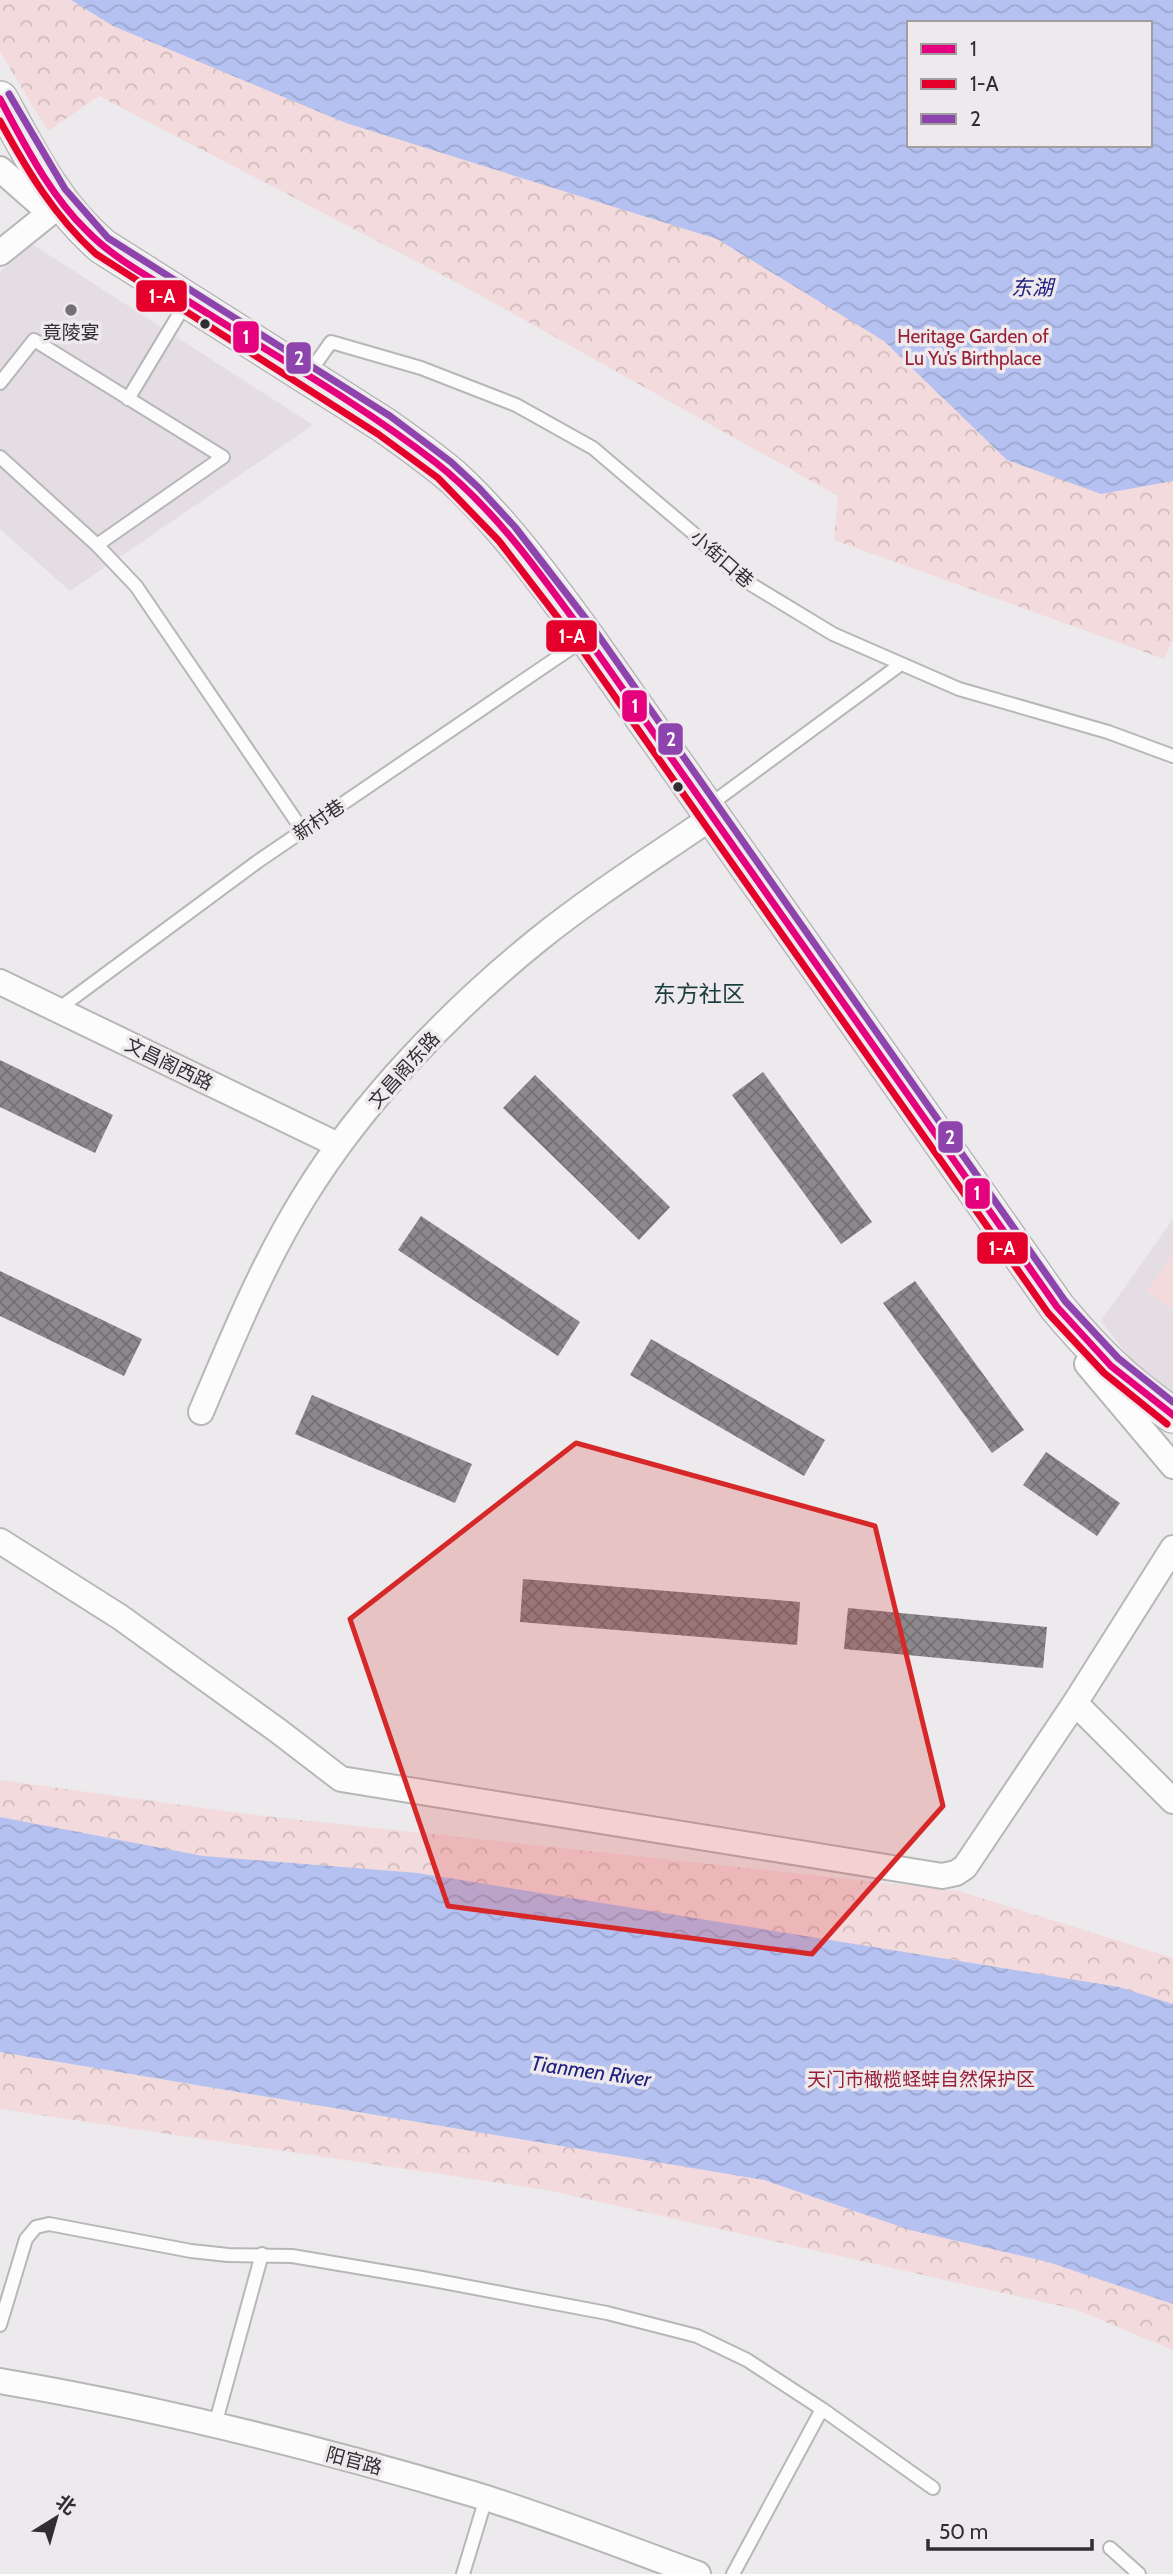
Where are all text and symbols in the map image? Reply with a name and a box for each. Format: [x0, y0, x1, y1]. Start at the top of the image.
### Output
legend [907, 21, 1152, 147]
text: 1 [970, 36, 977, 61]
text: 1-A [970, 71, 999, 96]
text: 2 [970, 106, 981, 131]
water label: 东湖 [1011, 275, 1056, 300]
line badge: 1-A [135, 279, 188, 313]
text: 1-A [149, 285, 176, 308]
marker: 竟陵宴 [63, 302, 79, 318]
unlabelled marker [198, 317, 212, 331]
line badge: 1 [232, 320, 260, 354]
place label: 竟陵宴 [42, 321, 100, 344]
park label: Heritage Garden of Lu Yu’s Birthplace [897, 325, 1049, 370]
text: 1 [242, 326, 250, 349]
line badge: 2 [285, 341, 312, 375]
text: 2 [294, 347, 304, 370]
street label: 小街口巷 [686, 525, 758, 593]
line badge: 1-A [545, 619, 598, 653]
text: 1-A [559, 625, 586, 648]
line badge: 1 [621, 689, 648, 723]
text: 1 [631, 695, 639, 718]
line badge: 2 [657, 722, 684, 756]
text: 2 [666, 728, 676, 751]
unlabelled marker [671, 780, 685, 794]
street label: 新村巷 [289, 795, 349, 845]
district label: 东方社区 [653, 980, 745, 1008]
street label: 文昌阁东路 [364, 1027, 444, 1113]
street label: 文昌阁西路 [121, 1033, 217, 1095]
line badge: 2 [937, 1120, 964, 1154]
text: 2 [945, 1126, 955, 1149]
line badge: 1 [964, 1177, 991, 1210]
text: 1 [973, 1182, 981, 1205]
line badge: 1-A [976, 1231, 1029, 1265]
text: 1-A [989, 1237, 1016, 1260]
water label: Tianmen River [530, 2050, 654, 2092]
park label: 天门市橄榄蛏蚌自然保护区 [807, 2068, 1035, 2091]
street label: 阳官路 [323, 2443, 385, 2479]
north arrow [21, 2483, 91, 2553]
text: 北 [51, 2490, 80, 2520]
scale bar [928, 2508, 1092, 2552]
text: 50 m [939, 2519, 988, 2544]

